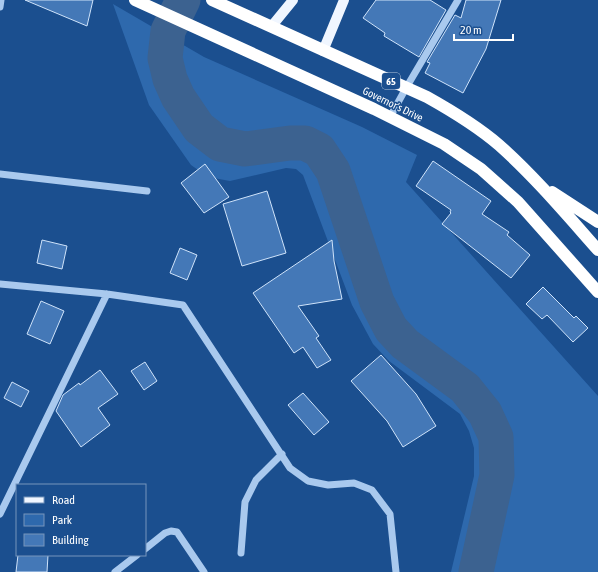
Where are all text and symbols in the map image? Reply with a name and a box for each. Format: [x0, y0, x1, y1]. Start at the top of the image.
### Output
scale bar [454, 16, 513, 42]
text: 20 m [460, 23, 482, 37]
road number: 65 [382, 73, 400, 89]
street label: Governor's Drive [361, 84, 425, 124]
legend [16, 484, 146, 556]
text: Road [52, 493, 75, 507]
text: Park [52, 513, 73, 527]
text: Building [52, 533, 90, 547]

